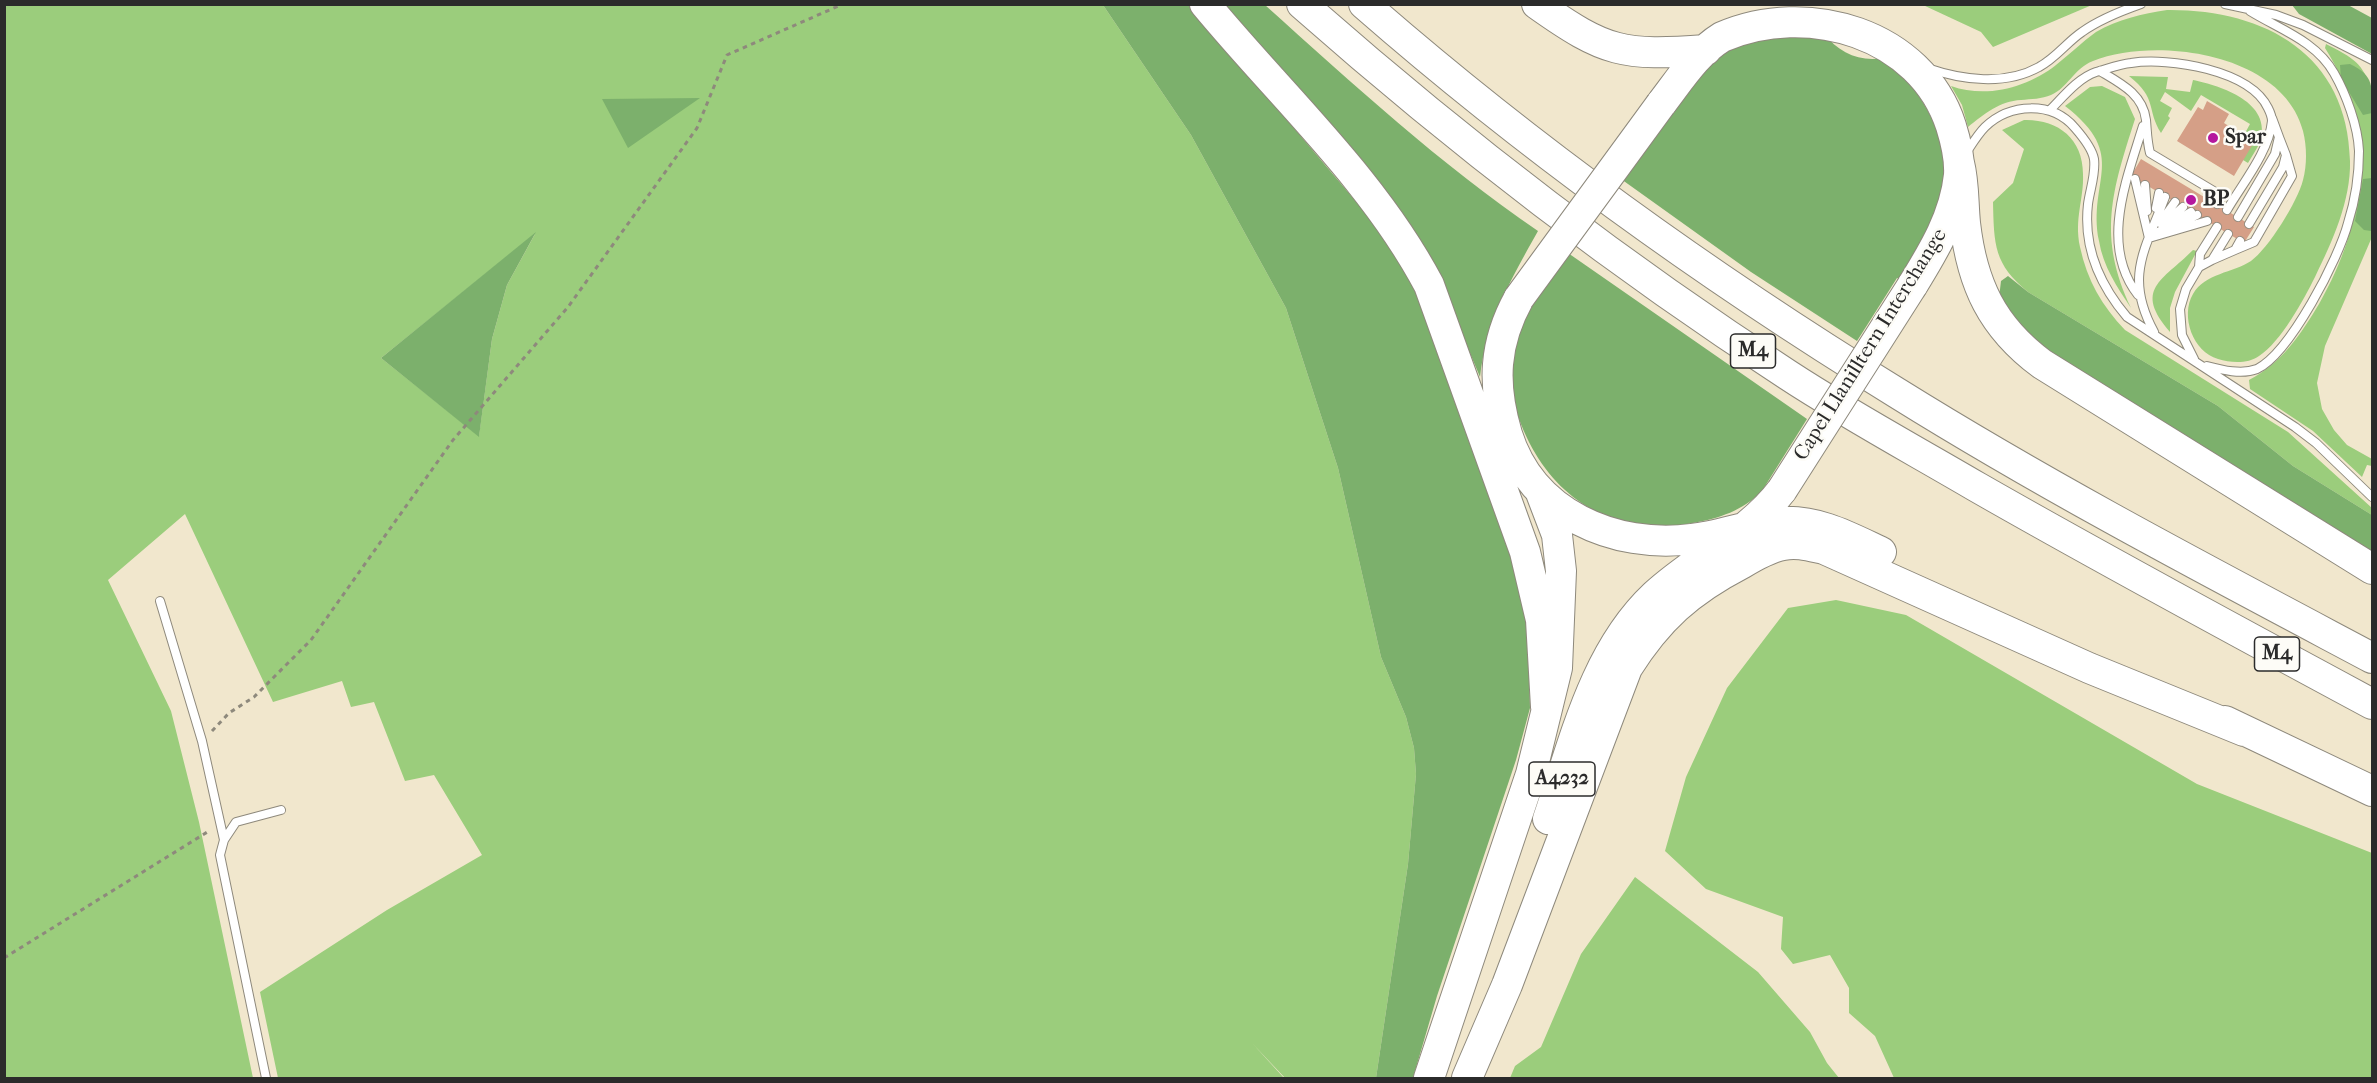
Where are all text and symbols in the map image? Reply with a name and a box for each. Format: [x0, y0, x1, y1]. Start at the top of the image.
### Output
place label: Spar [2225, 125, 2266, 151]
marker: Spar [2206, 131, 2220, 145]
place label: BP [2203, 187, 2229, 213]
marker: BP [2184, 193, 2198, 207]
street label: Capel Llanilltern Interchange [1789, 224, 1953, 466]
road number: M4 [1730, 334, 1776, 368]
road number: M4 [2254, 637, 2300, 671]
road number: A4232 [1529, 762, 1595, 796]

